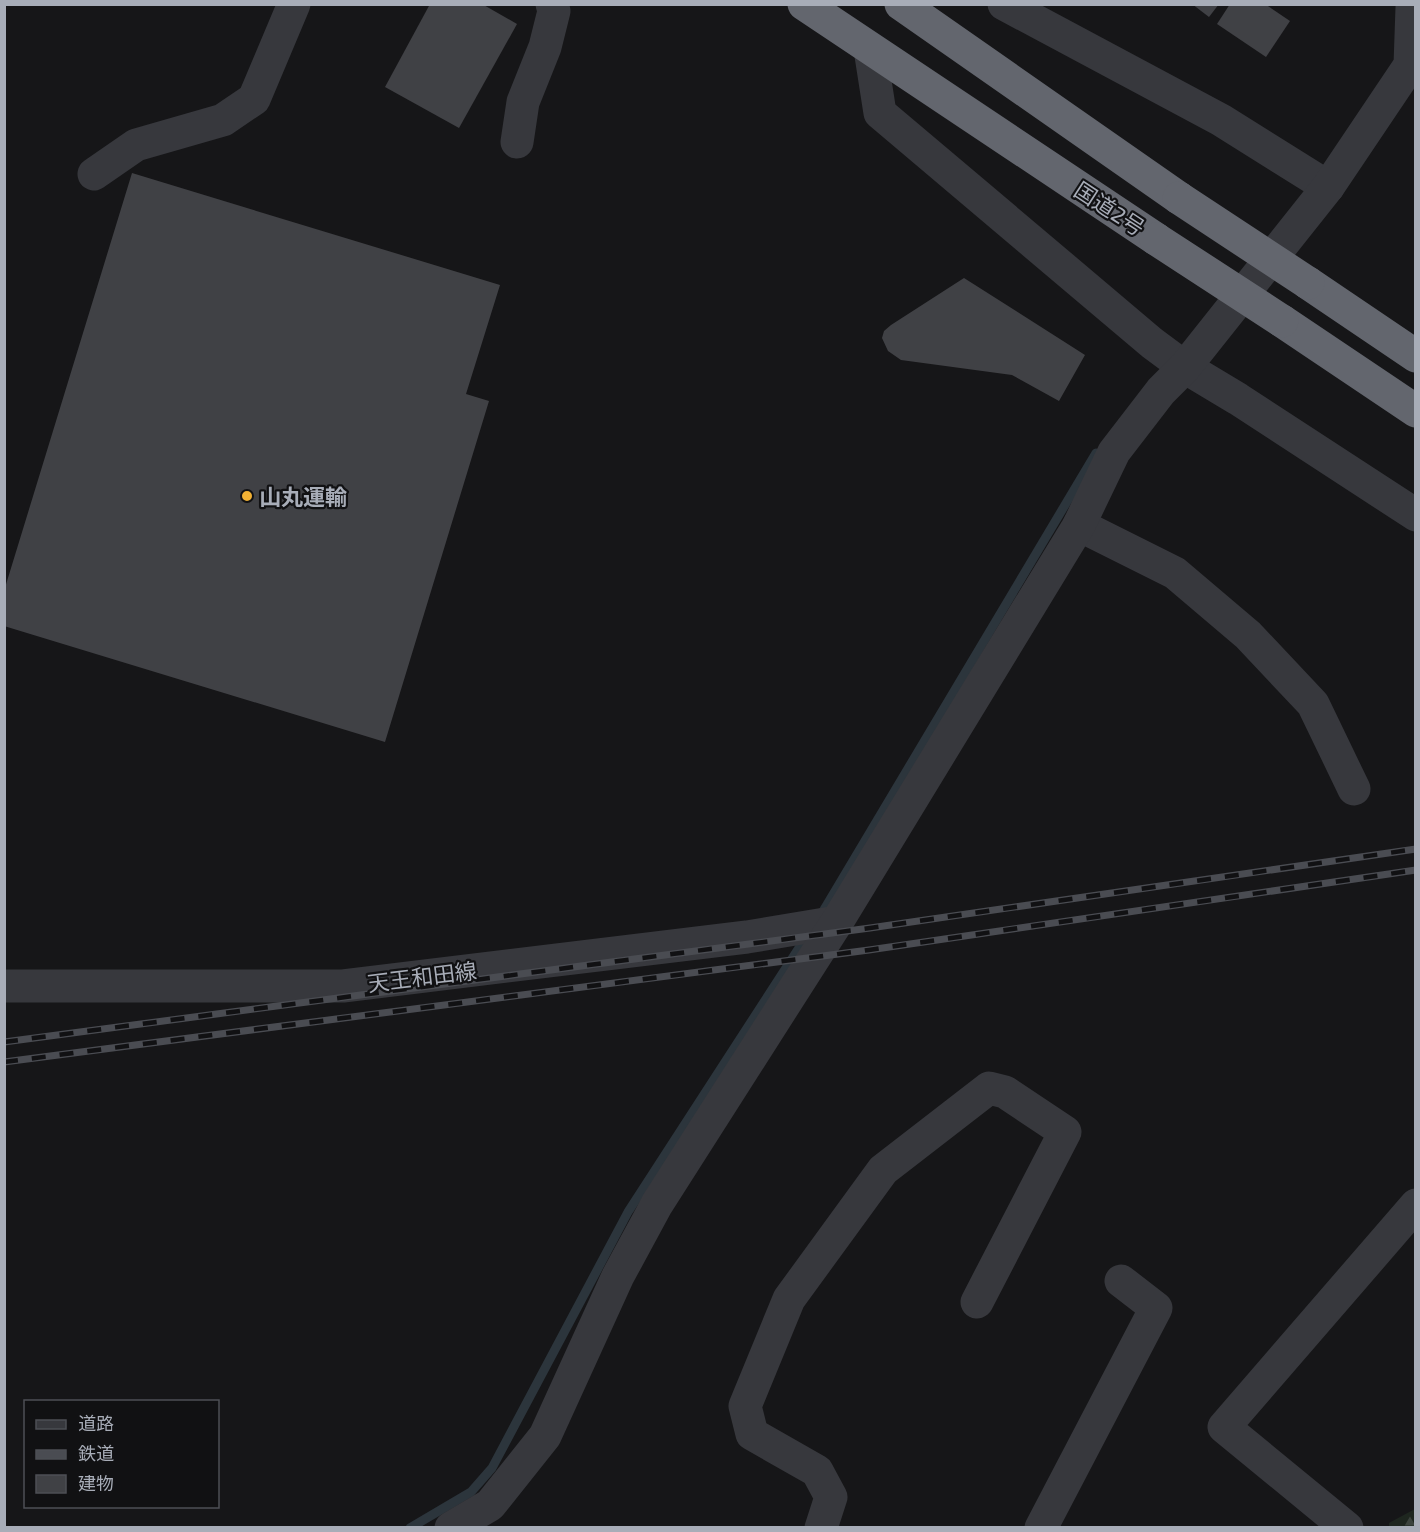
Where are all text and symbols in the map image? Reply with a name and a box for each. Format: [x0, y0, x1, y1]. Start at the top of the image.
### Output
street label: 国道2号 [1070, 176, 1150, 240]
place label: 山丸運輸 [259, 483, 347, 509]
marker: 山丸運輸 [240, 489, 254, 503]
street label: 天王和田線 [366, 956, 478, 996]
legend [24, 1400, 219, 1508]
text: 道路 [78, 1412, 114, 1434]
text: 鉄道 [78, 1442, 114, 1464]
text: 建物 [78, 1472, 114, 1494]

